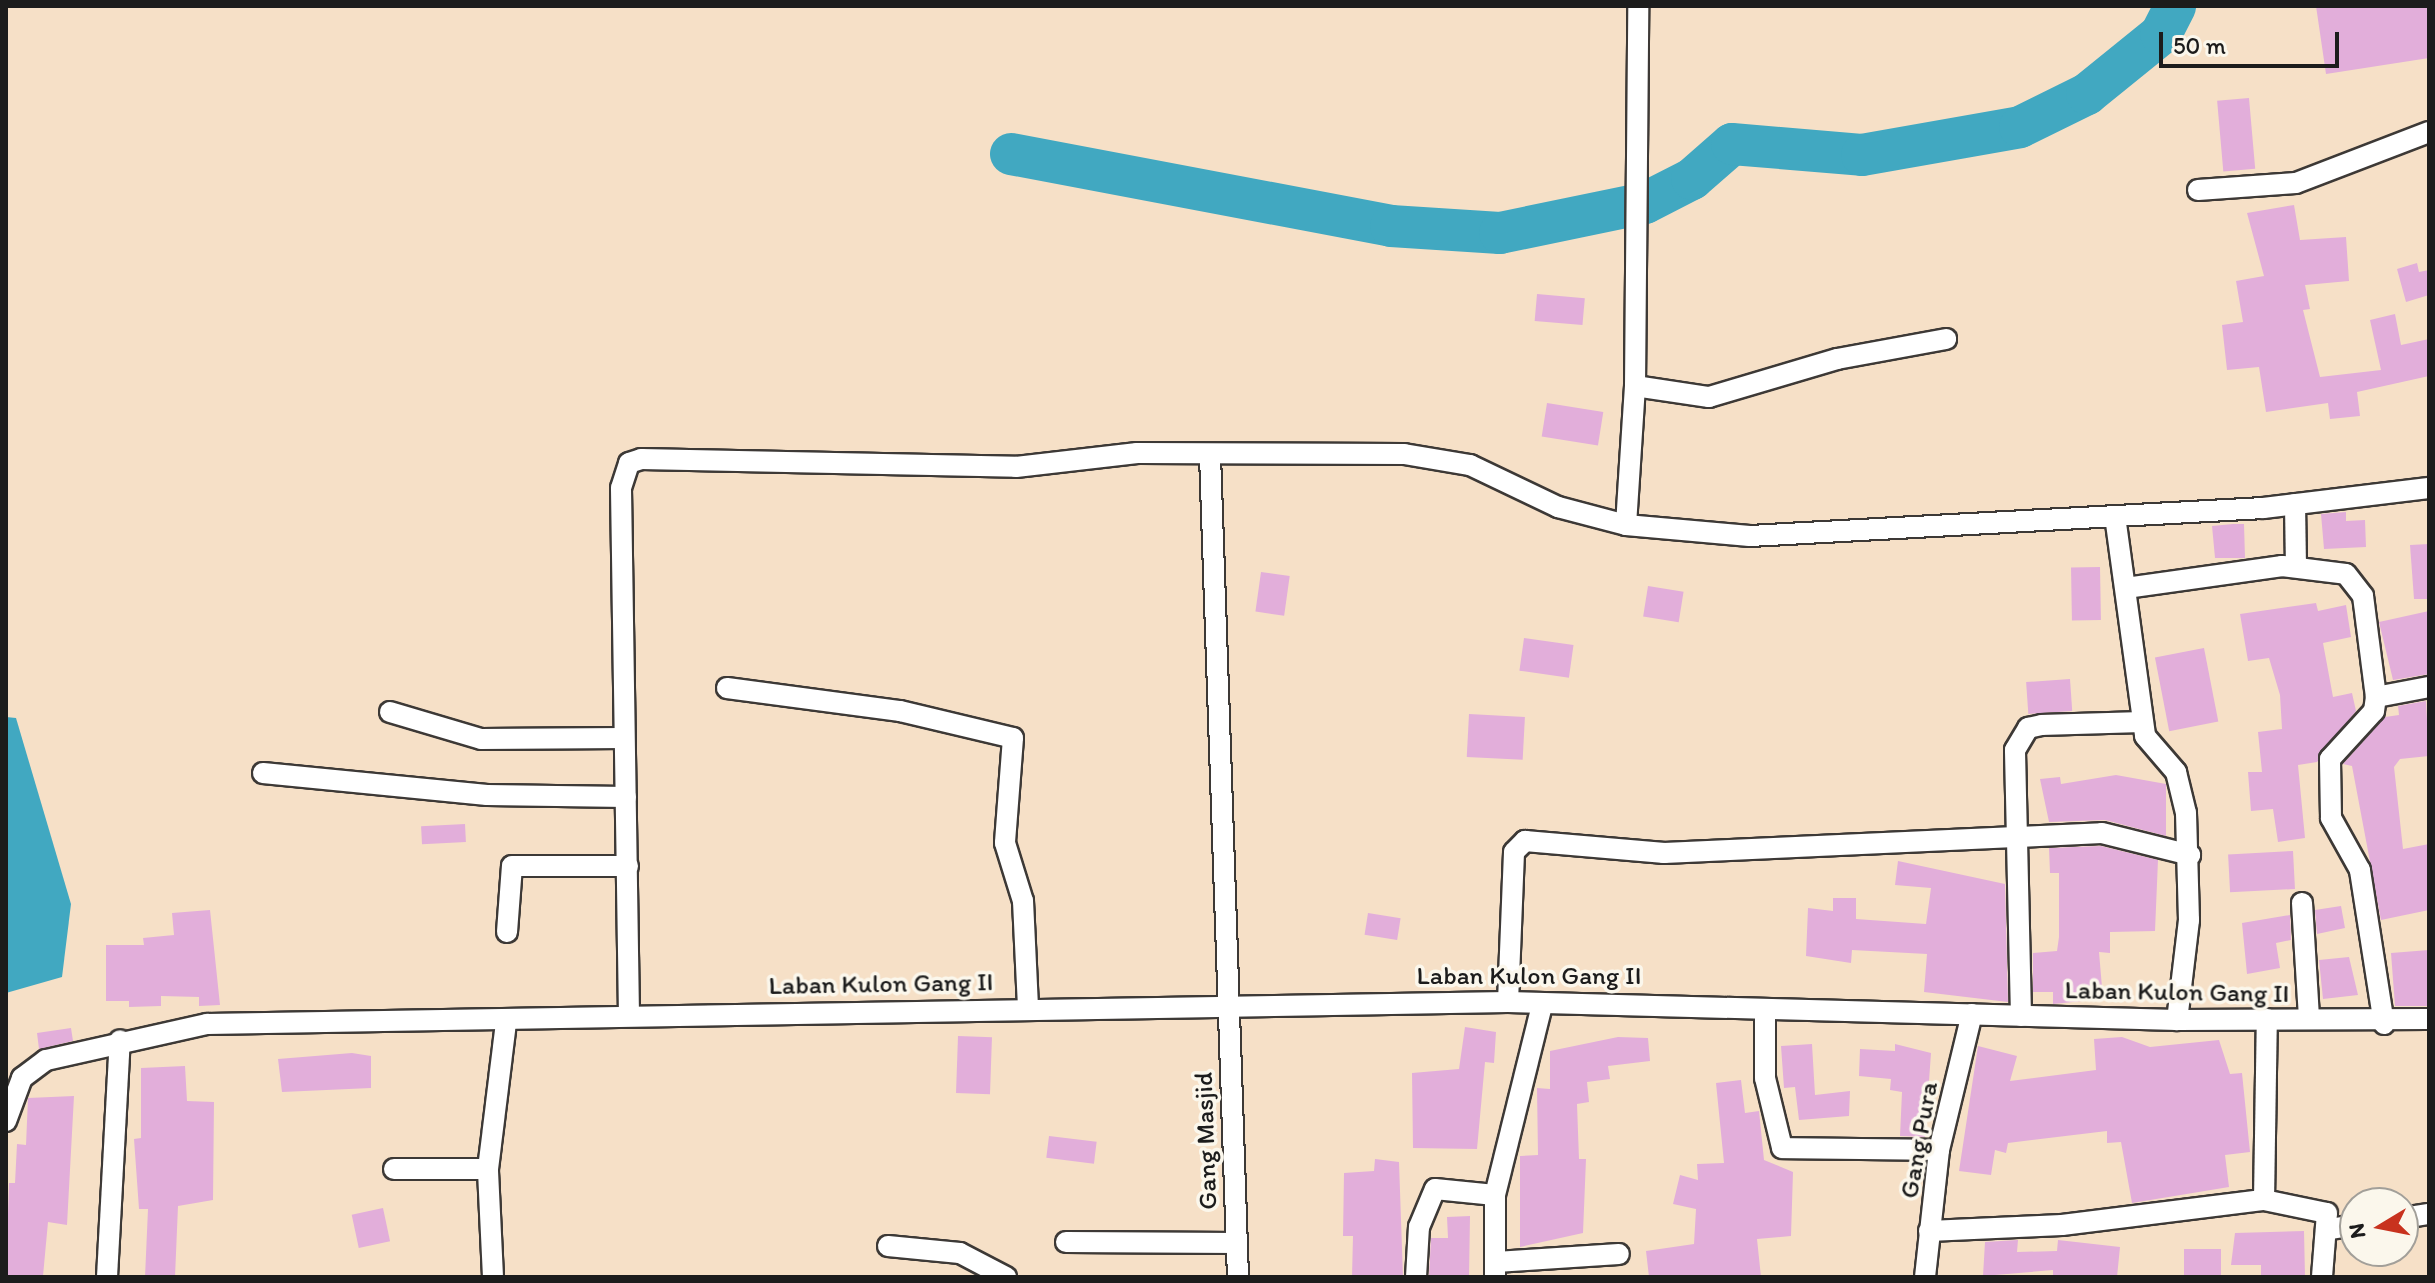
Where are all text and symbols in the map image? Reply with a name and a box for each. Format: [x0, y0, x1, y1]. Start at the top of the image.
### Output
scale bar [2163, 16, 2343, 66]
text: 50 m [2173, 31, 2226, 60]
street label: Laban Kulon Gang II [1416, 960, 1642, 992]
street label: Laban Kulon Gang II [768, 966, 994, 1002]
street label: Laban Kulon Gang II [2064, 974, 2290, 1010]
street label: Gang Masjid [1188, 1071, 1224, 1211]
street label: Gang Pura [1893, 1079, 1945, 1201]
north arrow [2339, 1187, 2419, 1267]
text: N [2342, 1221, 2371, 1241]

